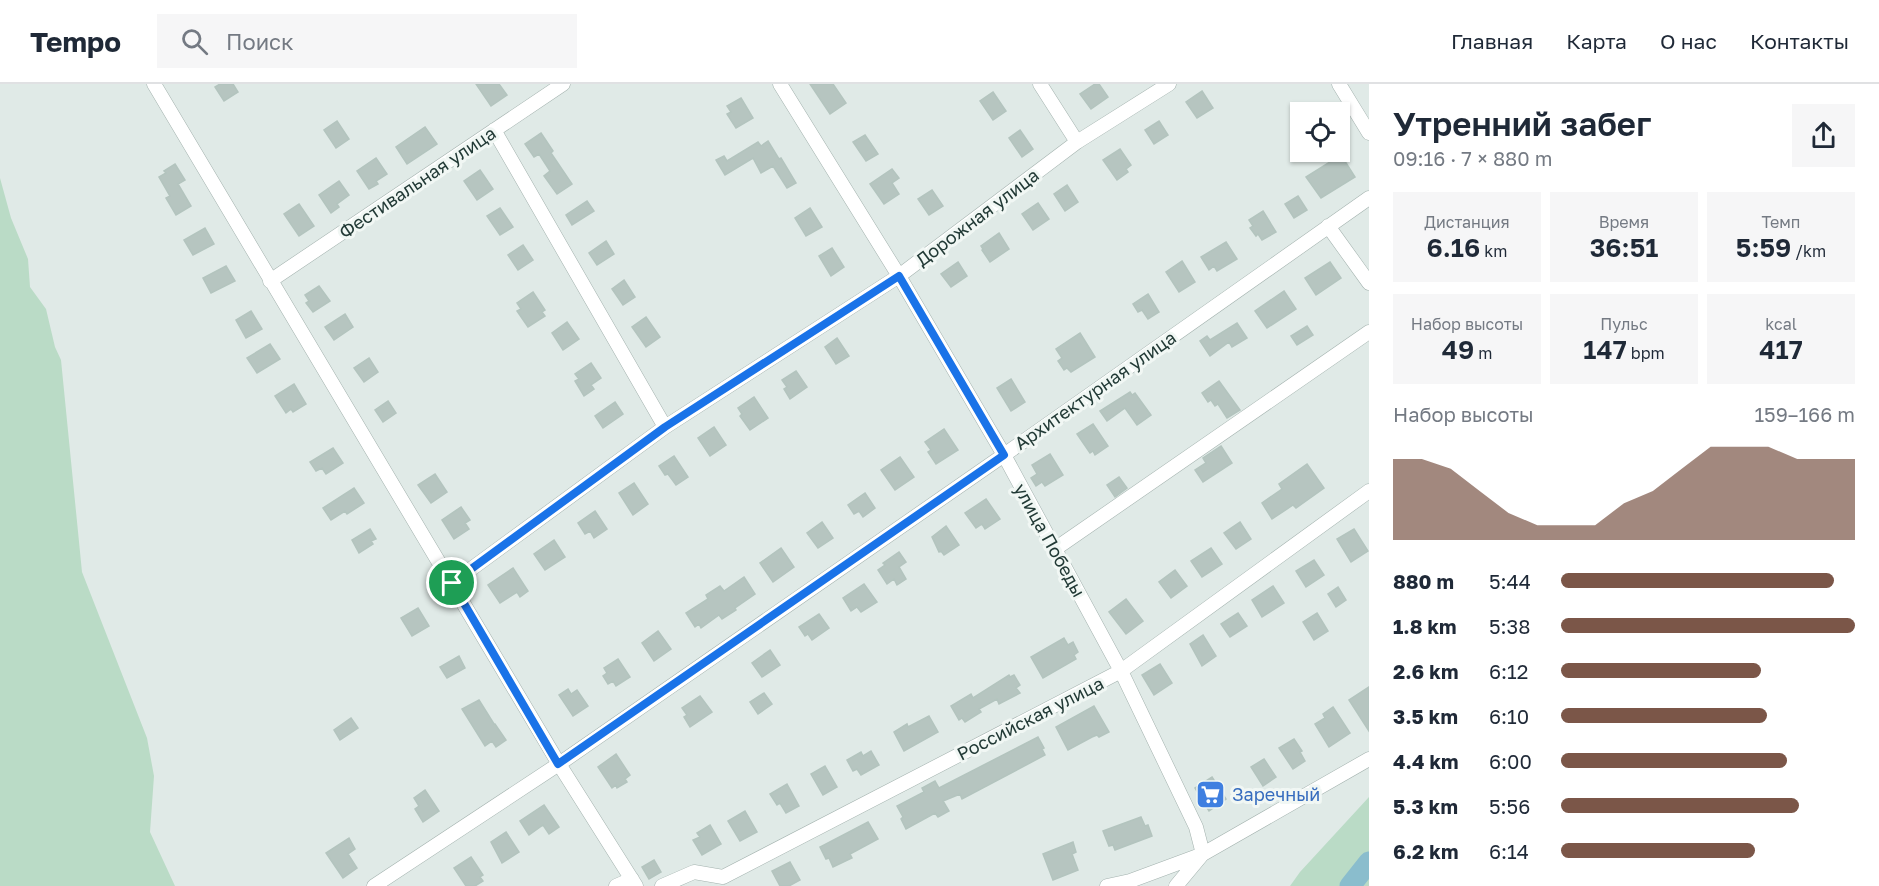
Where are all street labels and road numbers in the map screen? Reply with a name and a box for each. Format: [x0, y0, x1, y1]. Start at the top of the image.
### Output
street label: Фестивальная улица [334, 121, 500, 243]
street label: Дорожная улица [911, 164, 1043, 270]
street label: Архитектурная улица [1010, 326, 1180, 454]
street label: улица Победы [1010, 479, 1090, 601]
street label: Российская улица [953, 672, 1107, 764]

